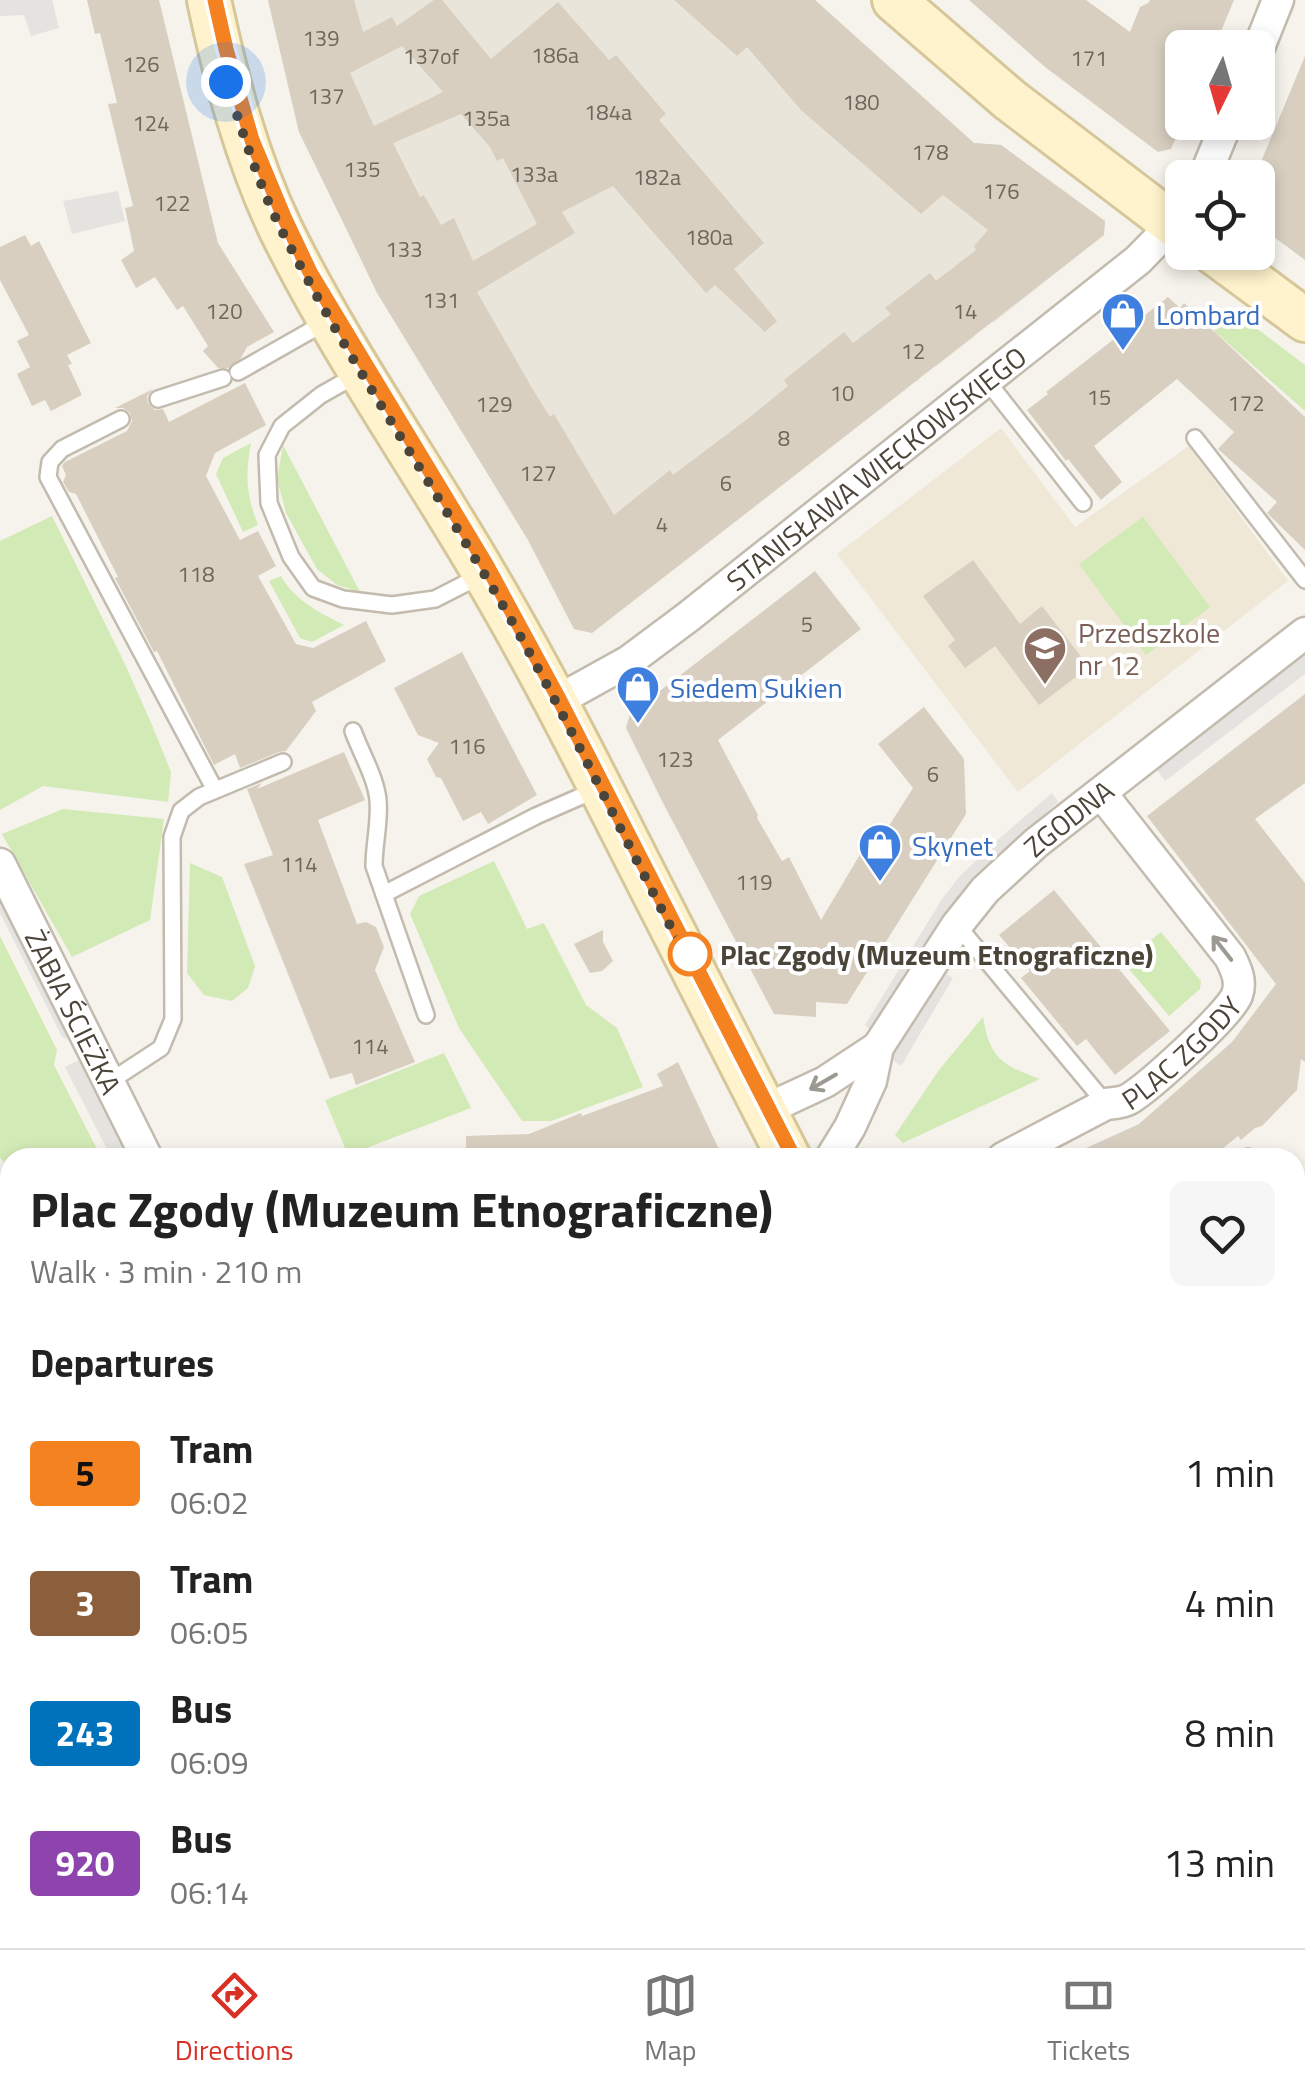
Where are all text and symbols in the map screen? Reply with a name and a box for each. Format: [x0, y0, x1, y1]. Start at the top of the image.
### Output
house number: 139 [303, 21, 339, 55]
north arrow [1165, 30, 1275, 140]
map controls [1165, 30, 1275, 270]
house number: 186a [531, 38, 579, 72]
house number: 137of [403, 39, 460, 73]
house number: 171 [1071, 41, 1107, 75]
house number: 126 [123, 47, 159, 81]
your location [201, 57, 251, 107]
house number: 137 [308, 79, 344, 113]
house number: 180 [843, 85, 879, 119]
house number: 184a [584, 95, 632, 129]
house number: 135a [462, 101, 510, 135]
house number: 124 [133, 106, 169, 140]
house number: 178 [912, 135, 948, 169]
house number: 135 [344, 152, 380, 186]
house number: 133a [510, 157, 558, 191]
house number: 182a [633, 160, 681, 194]
button: locate [1165, 160, 1275, 270]
house number: 176 [983, 174, 1019, 208]
house number: 122 [154, 186, 190, 220]
house number: 180a [685, 220, 733, 254]
house number: 133 [386, 232, 422, 266]
house number: 131 [423, 283, 459, 317]
shop icon: Lombard [1100, 291, 1146, 352]
place label: Lombard [1156, 293, 1260, 336]
house number: 120 [206, 294, 242, 328]
house number: 14 [953, 294, 977, 328]
house number: 12 [901, 334, 925, 368]
street label: STANISŁAWA WIĘCKOWSKIEGO [716, 335, 1035, 601]
house number: 10 [830, 376, 854, 410]
house number: 15 [1087, 380, 1111, 414]
house number: 172 [1228, 386, 1264, 420]
house number: 129 [476, 387, 512, 421]
house number: 8 [778, 421, 790, 455]
house number: 127 [520, 456, 556, 490]
house number: 6 [720, 466, 732, 500]
house number: 4 [656, 507, 668, 541]
house number: 118 [178, 557, 214, 591]
house number: 5 [801, 607, 813, 641]
place label: Przedszkole nr 12 [1078, 611, 1220, 686]
school or university icon: Przedszkole nr 12 [1022, 625, 1068, 686]
shop icon: Siedem Sukien [615, 664, 661, 725]
place label: Siedem Sukien [670, 666, 843, 709]
house number: 116 [449, 729, 485, 763]
house number: 123 [657, 742, 693, 776]
house number: 6 [927, 757, 939, 791]
street label: ZGODNA [1013, 769, 1123, 866]
shop icon: Skynet [857, 822, 903, 883]
place label: Skynet [912, 824, 993, 867]
house number: 114 [281, 847, 317, 881]
house number: 119 [736, 865, 772, 899]
street label: ŻABIA ŚCIEŻKA [14, 922, 133, 1102]
marker: Plac Zgody (Muzeum Etnograficzne) [669, 933, 711, 975]
place label: Plac Zgody (Muzeum Etnograficzne) [720, 933, 1153, 976]
one-way arrow [1211, 935, 1232, 962]
street label: PLAC ZGODY [1112, 986, 1252, 1120]
house number: 114 [352, 1029, 388, 1063]
one-way arrow [810, 1072, 838, 1092]
text: Plac Zgody (Muzeum Etnograficzne) [30, 1173, 773, 1246]
button: heart [1170, 1181, 1275, 1286]
text: Walk · 3 min · 210 m [30, 1247, 302, 1295]
text: Departures [30, 1334, 214, 1392]
text: Tram [170, 1420, 253, 1478]
text: 1 min [1185, 1444, 1275, 1502]
text: 5 [75, 1446, 95, 1500]
text: 06:02 [170, 1478, 249, 1526]
text: Tram [170, 1550, 253, 1608]
text: 4 min [1185, 1574, 1275, 1632]
text: 3 [75, 1576, 95, 1630]
text: 06:05 [170, 1608, 249, 1656]
text: Bus [170, 1680, 232, 1738]
text: 8 min [1185, 1704, 1275, 1762]
text: 243 [56, 1706, 114, 1760]
text: 06:09 [170, 1738, 249, 1786]
text: Bus [170, 1810, 232, 1868]
text: 13 min [1164, 1834, 1275, 1892]
text: 920 [56, 1836, 114, 1890]
text: 06:14 [170, 1868, 249, 1916]
tab: Directions [175, 1968, 293, 2071]
tab: Map [643, 1968, 698, 2071]
tab: Tickets [1047, 1968, 1130, 2071]

